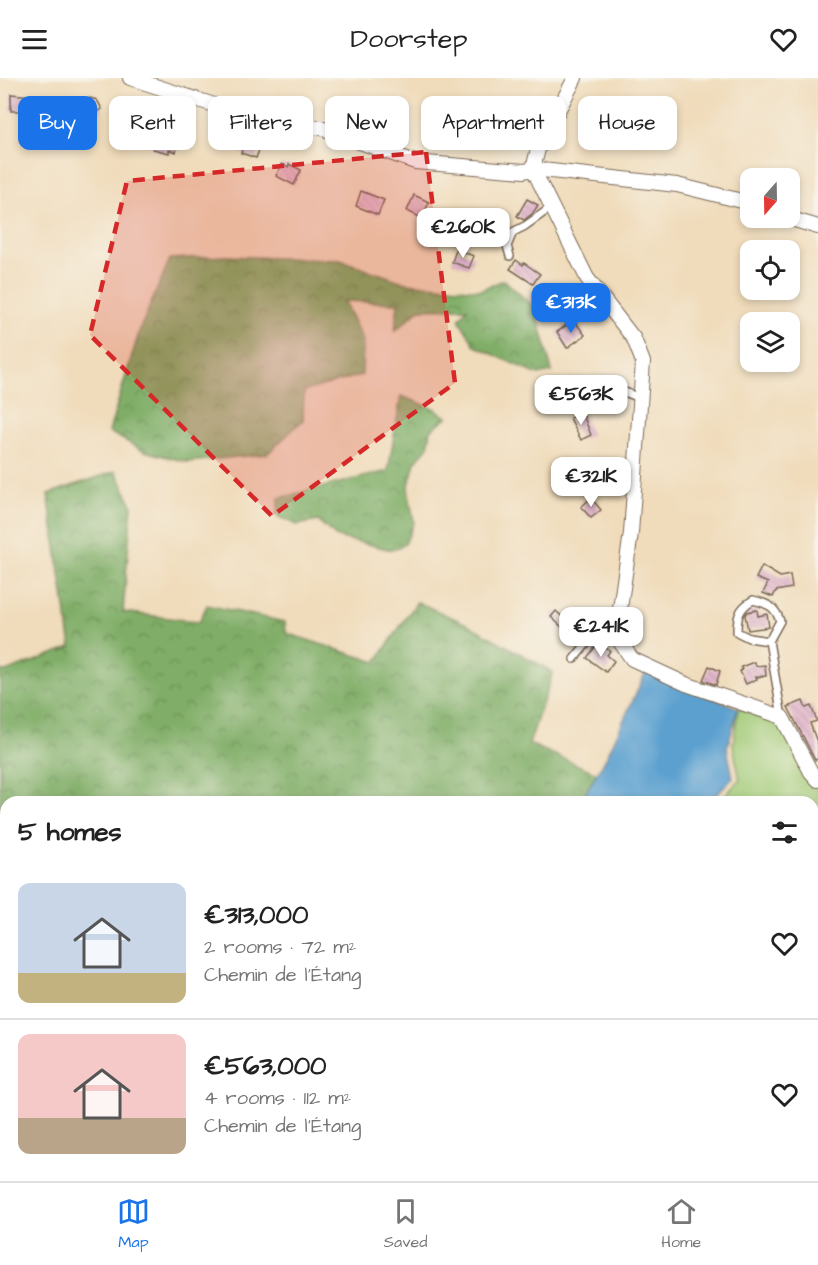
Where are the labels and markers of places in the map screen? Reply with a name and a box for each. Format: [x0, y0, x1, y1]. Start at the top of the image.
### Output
pin: €260K [421, 208, 505, 259]
pin: €313K [529, 283, 613, 334]
pin: €563K [539, 375, 623, 426]
pin: €321K [549, 457, 633, 508]
pin: €241K [559, 607, 643, 658]

